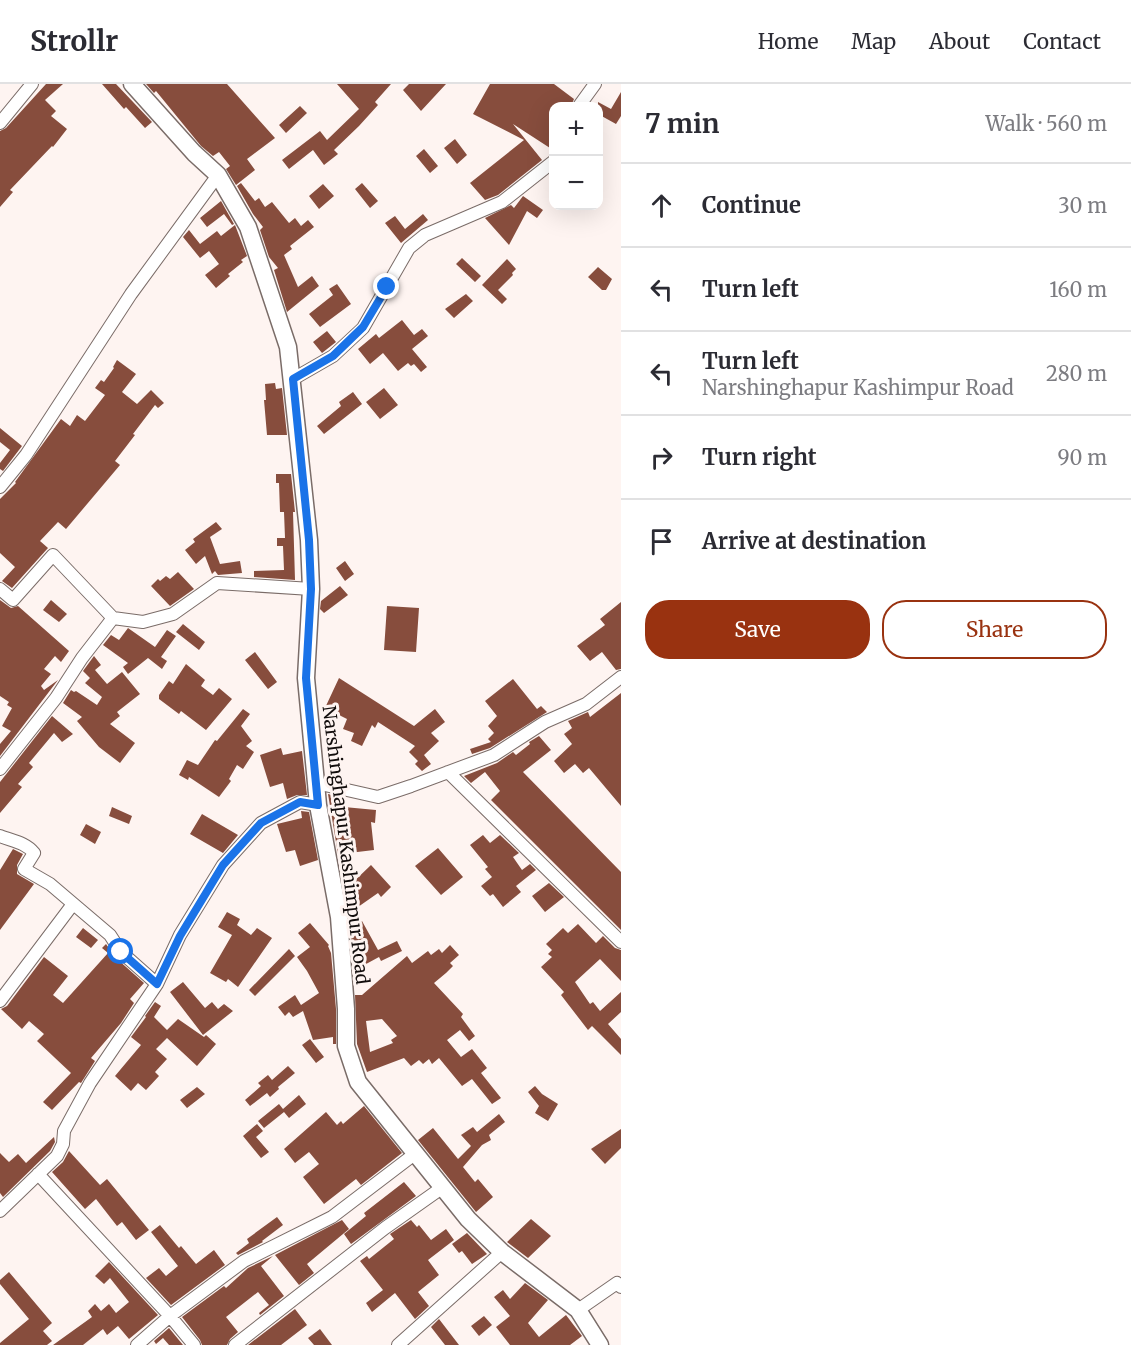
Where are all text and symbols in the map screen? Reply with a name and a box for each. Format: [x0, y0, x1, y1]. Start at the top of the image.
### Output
text: Strollr [30, 23, 118, 59]
text: Home [758, 28, 818, 55]
text: Map [851, 28, 896, 55]
text: About [929, 28, 990, 55]
text: Contact [1023, 28, 1101, 55]
map controls [549, 102, 603, 210]
button: + [549, 102, 603, 156]
text: 7 min [645, 107, 719, 140]
text: Walk · 560 m [986, 111, 1107, 136]
button: − [549, 156, 603, 210]
icon: ahead [645, 189, 678, 222]
text: Continue [702, 191, 801, 219]
text: 30 m [1058, 193, 1107, 218]
route end [373, 273, 399, 299]
icon: left [645, 273, 678, 306]
text: Turn left [702, 275, 799, 303]
text: 160 m [1049, 277, 1107, 302]
text: Turn left [702, 347, 799, 375]
icon: left [645, 357, 678, 390]
text: 280 m [1046, 361, 1107, 386]
text: Narshinghapur Kashimpur Road [702, 375, 1014, 400]
icon: right [645, 441, 678, 474]
text: Turn right [702, 443, 816, 471]
text: 90 m [1057, 445, 1107, 470]
icon: arrive [645, 525, 678, 558]
text: Arrive at destination [702, 527, 926, 555]
button: Save [645, 600, 870, 659]
button: Share [882, 600, 1107, 659]
street label: Narshinghapur Kashimpur Road [317, 704, 375, 986]
route start [107, 938, 133, 964]

